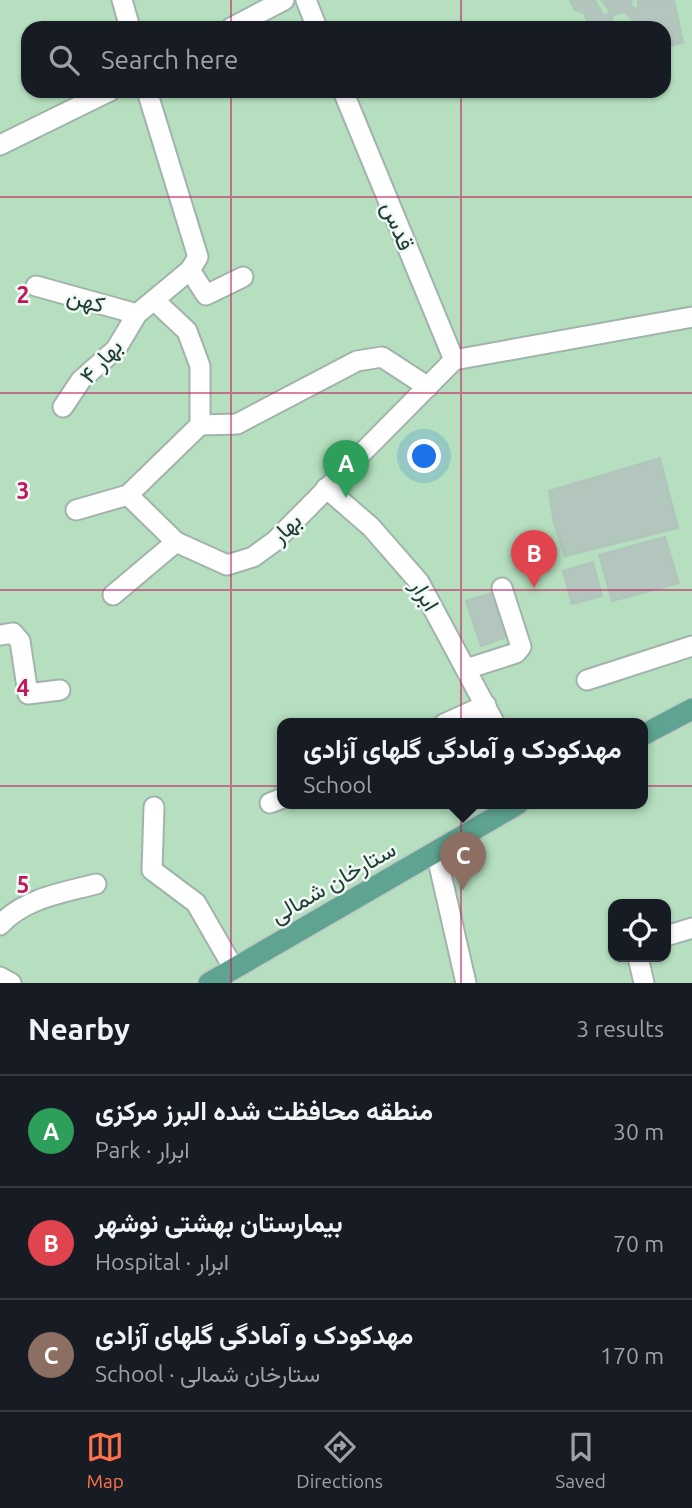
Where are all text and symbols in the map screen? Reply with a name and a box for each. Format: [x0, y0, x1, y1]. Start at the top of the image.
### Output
search box [21, 21, 671, 98]
icon: search [45, 41, 83, 79]
text: Search here [101, 45, 238, 74]
street label: قدس [376, 198, 419, 254]
text: 2 [17, 282, 29, 307]
street label: کهن [63, 282, 108, 320]
street label: بهار ۴ [74, 334, 129, 390]
your location [407, 439, 441, 473]
pin: A [323, 440, 369, 498]
text: 3 [17, 478, 29, 503]
street label: بهار [265, 507, 308, 551]
pin: B [511, 530, 557, 588]
street label: ابرار [403, 573, 445, 617]
text: 4 [17, 675, 30, 700]
popup [277, 718, 648, 809]
text: مهدکودک و آمادگی گلهای آزادی [303, 734, 622, 763]
text: School [303, 772, 372, 797]
pin: C [440, 832, 486, 890]
street label: ستارخان شمالی [266, 836, 401, 930]
text: 5 [17, 872, 29, 897]
map controls [608, 899, 671, 962]
button: locate [608, 899, 671, 962]
text: Nearby [28, 1012, 130, 1046]
text: 3 results [576, 1016, 664, 1041]
text: منطقه محافظت شده البرز مرکزی [95, 1096, 433, 1125]
text: A [43, 1119, 59, 1144]
text: 30 m [613, 1119, 664, 1144]
text: Park · ابرار [95, 1137, 190, 1162]
text: بیمارستان بهشتی نوشهر [95, 1208, 343, 1237]
text: B [43, 1231, 59, 1256]
text: 70 m [613, 1231, 664, 1256]
text: Hospital · ابرار [95, 1249, 229, 1274]
text: مهدکودک و آمادگی گلهای آزادی [95, 1320, 413, 1349]
text: C [44, 1343, 58, 1368]
text: 170 m [600, 1343, 664, 1368]
text: School · ستارخان شمالی [95, 1361, 320, 1386]
tab: Map [86, 1428, 124, 1492]
tab: Directions [296, 1428, 383, 1492]
tab: Saved [555, 1428, 606, 1492]

